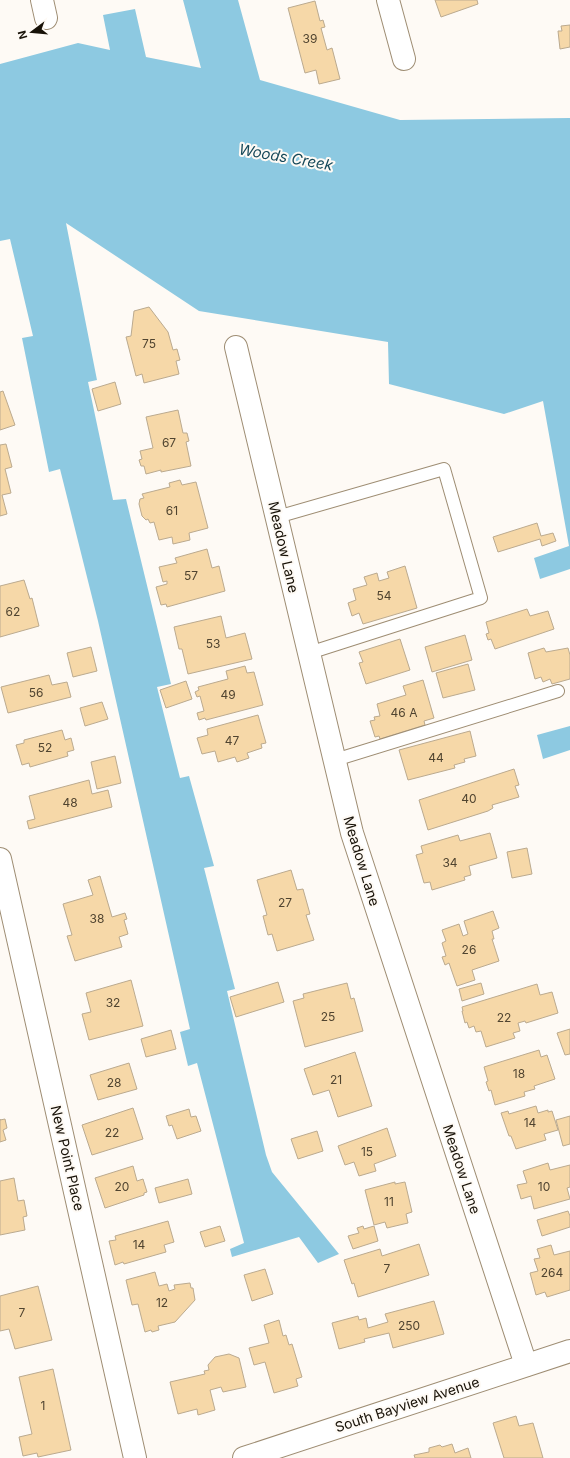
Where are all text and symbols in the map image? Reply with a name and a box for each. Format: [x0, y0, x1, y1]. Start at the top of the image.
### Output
north arrow [12, 12, 52, 52]
text: N [15, 29, 30, 41]
house number: 39 [303, 31, 317, 46]
water label: Woods Creek [237, 139, 335, 175]
house number: 75 [142, 336, 156, 351]
house number: 67 [162, 435, 176, 450]
street label: Meadow Lane [265, 500, 303, 594]
house number: 61 [166, 503, 178, 518]
house number: 57 [184, 568, 198, 583]
house number: 54 [376, 588, 392, 603]
house number: 62 [6, 604, 20, 619]
house number: 53 [206, 636, 220, 651]
house number: 56 [29, 685, 43, 700]
house number: 49 [220, 687, 236, 702]
house number: 46 A [391, 705, 417, 720]
house number: 47 [225, 733, 239, 748]
house number: 52 [38, 740, 52, 755]
house number: 44 [428, 750, 444, 765]
house number: 40 [461, 791, 477, 806]
house number: 48 [62, 795, 78, 810]
street label: Meadow Lane [340, 814, 384, 908]
house number: 34 [442, 855, 458, 870]
house number: 27 [278, 895, 292, 910]
house number: 38 [90, 911, 104, 926]
house number: 26 [462, 942, 476, 957]
house number: 32 [106, 995, 120, 1010]
house number: 25 [321, 1009, 335, 1024]
house number: 22 [497, 1010, 511, 1025]
house number: 18 [513, 1066, 525, 1081]
house number: 21 [330, 1072, 342, 1087]
house number: 28 [107, 1075, 121, 1090]
street label: New Point Place [48, 1104, 88, 1212]
house number: 14 [524, 1115, 537, 1130]
street label: Meadow Lane [440, 1122, 484, 1216]
house number: 22 [105, 1125, 119, 1140]
house number: 15 [361, 1144, 373, 1159]
house number: 20 [115, 1179, 129, 1194]
house number: 10 [538, 1179, 550, 1194]
house number: 11 [384, 1194, 394, 1209]
house number: 14 [133, 1237, 146, 1252]
house number: 7 [384, 1261, 391, 1276]
house number: 264 [541, 1265, 564, 1280]
house number: 12 [156, 1295, 168, 1310]
house number: 7 [19, 1305, 26, 1320]
house number: 250 [398, 1318, 420, 1333]
street label: South Bayview Avenue [333, 1373, 481, 1435]
house number: 1 [41, 1398, 45, 1413]

